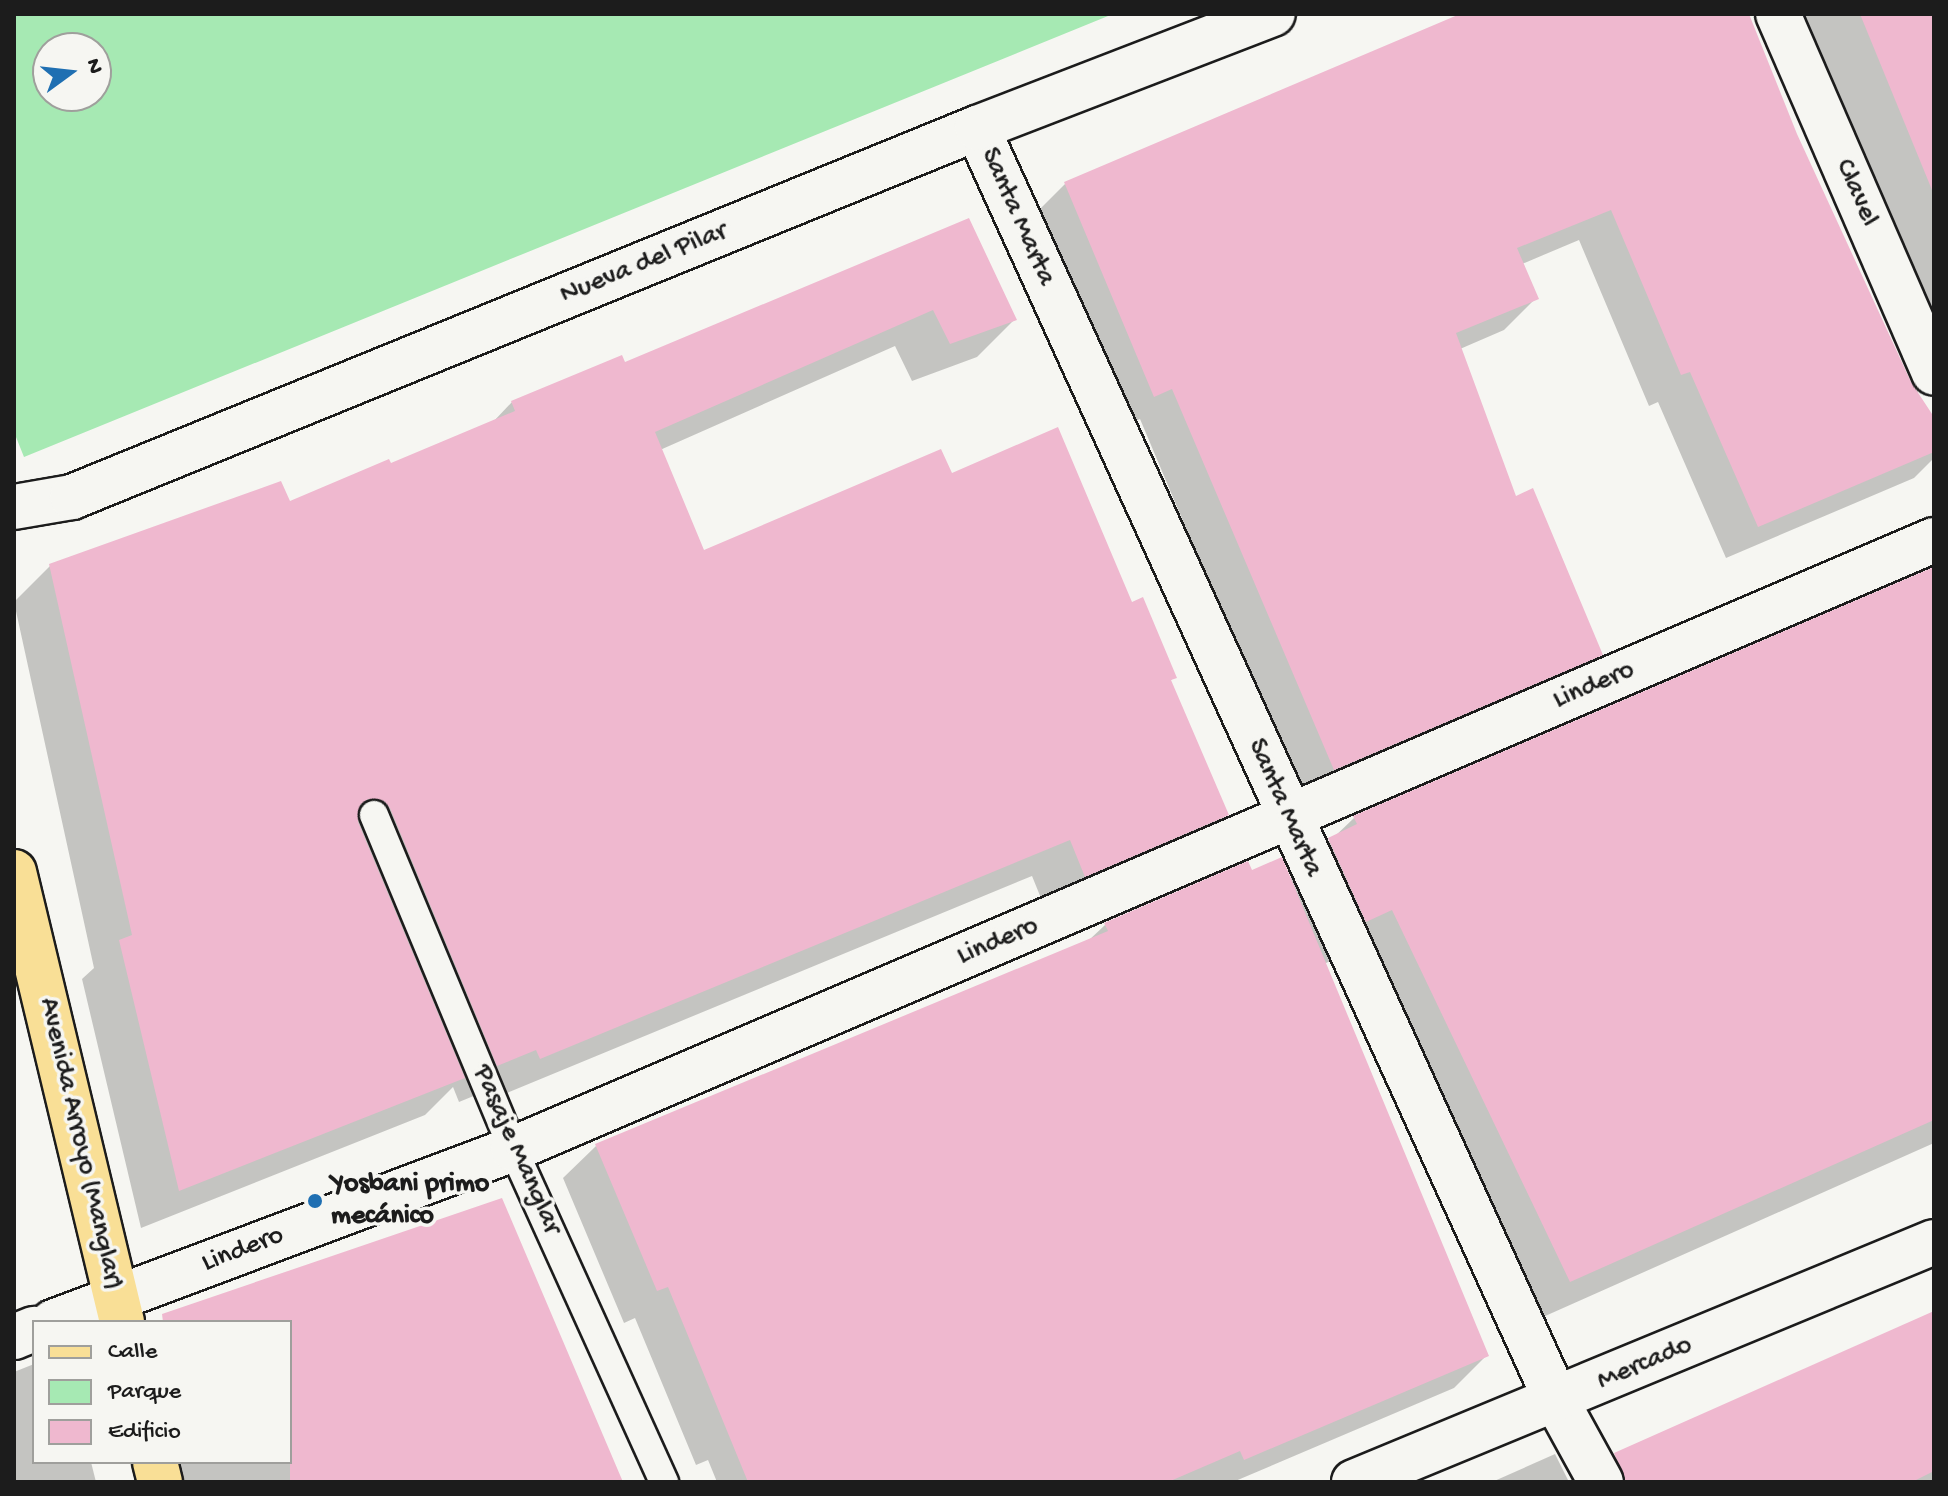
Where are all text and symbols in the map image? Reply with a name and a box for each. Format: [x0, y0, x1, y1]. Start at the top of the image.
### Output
north arrow [32, 32, 112, 112]
text: N [79, 56, 108, 77]
street label: Santa Marta [972, 143, 1062, 291]
street label: Clavel [1826, 154, 1886, 232]
street label: Nueva del Pilar [556, 215, 732, 313]
street label: Lindero [1548, 654, 1640, 718]
street label: Santa Marta [1239, 734, 1329, 882]
street label: Lindero [952, 910, 1044, 974]
street label: Avenida Arroyo (Manglar) [30, 995, 130, 1293]
street label: Pasaje Manglar [464, 1060, 568, 1240]
place label: Yosbani primo mecánico [331, 1168, 489, 1234]
marker: Yosbani primo mecánico [306, 1192, 324, 1210]
street label: Lindero [197, 1219, 289, 1281]
legend [32, 1320, 292, 1464]
street label: Mercado [1593, 1329, 1697, 1399]
text: Calle [108, 1338, 157, 1367]
text: Parque [108, 1378, 181, 1407]
text: Edificio [108, 1418, 181, 1447]

